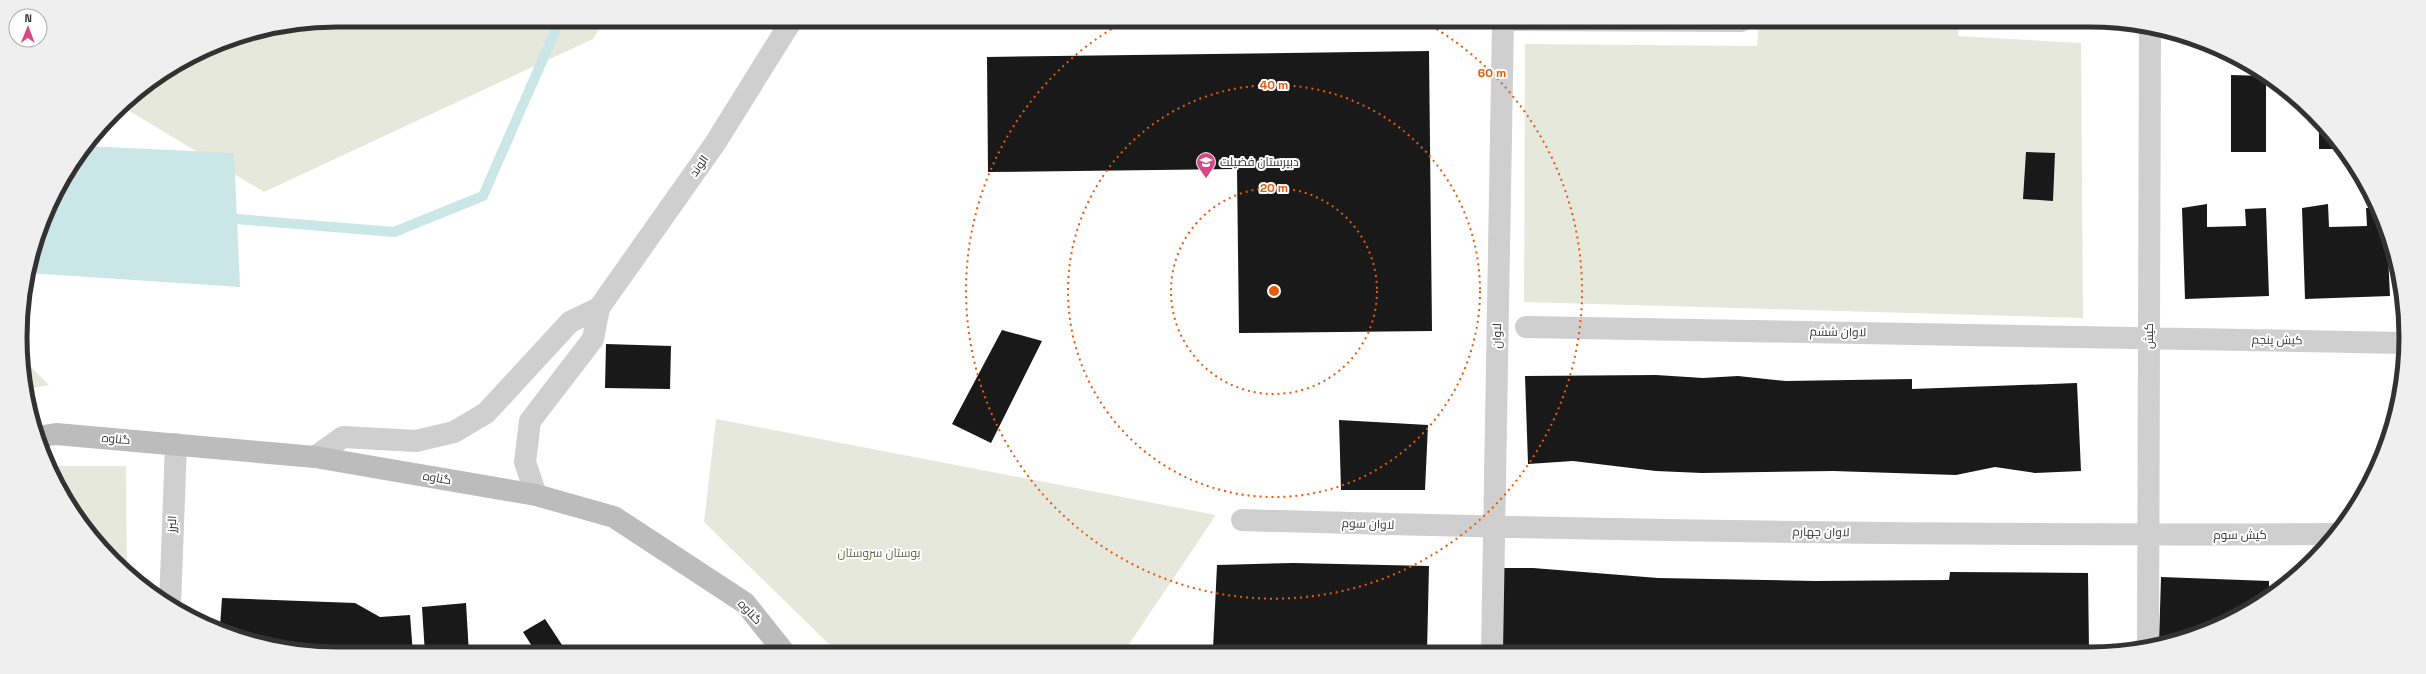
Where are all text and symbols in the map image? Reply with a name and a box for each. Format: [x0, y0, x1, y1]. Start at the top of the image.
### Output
north arrow [8, 8, 48, 48]
text: N [24, 11, 32, 25]
text: 60 m [1478, 65, 1506, 81]
text: 40 m [1260, 77, 1288, 93]
school or university icon: دبیرستان فضیلت [1195, 151, 1217, 179]
street label: الوند [686, 152, 712, 180]
place label: دبیرستان فضیلت [1220, 154, 1299, 170]
text: 20 m [1260, 180, 1288, 196]
centre of rings [1267, 284, 1281, 298]
street label: لاوان [1489, 323, 1505, 349]
street label: کیش [2141, 323, 2157, 349]
street label: لاوان ششم [1809, 324, 1867, 340]
street label: کیش پنجم [2251, 332, 2303, 349]
street label: گناوه [101, 430, 131, 448]
street label: گناوه [421, 468, 453, 488]
street label: البرز [164, 515, 180, 534]
street label: لاوان سوم [1341, 515, 1395, 533]
street label: لاوان چهارم [1792, 524, 1850, 541]
street label: کیش سوم [2213, 527, 2267, 543]
park label: بوستان سروستان [837, 545, 921, 561]
street label: گناوه [734, 596, 766, 628]

